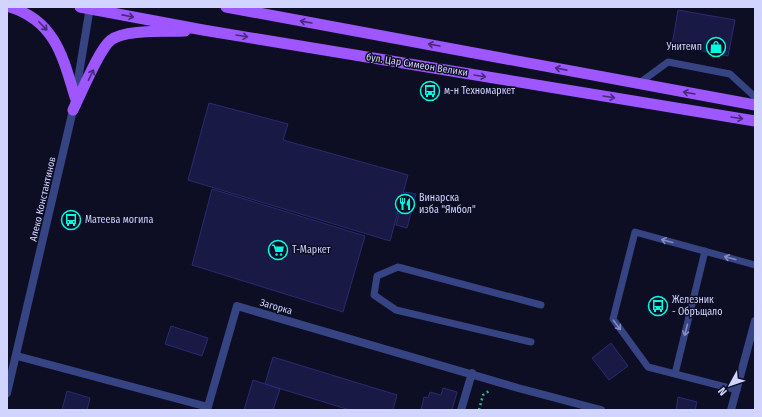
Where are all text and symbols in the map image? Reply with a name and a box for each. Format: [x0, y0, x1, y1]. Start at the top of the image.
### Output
one-way arrow [121, 12, 134, 20]
one-way arrow [300, 17, 313, 25]
one-way arrow [38, 21, 48, 31]
one-way arrow [235, 32, 248, 40]
shop icon: Унитемп [705, 36, 727, 58]
one-way arrow [427, 41, 440, 49]
place label: Унитемп [666, 41, 702, 53]
street label: бул. Цар Симеон Велики [365, 51, 469, 79]
one-way arrow [555, 65, 568, 73]
one-way arrow [87, 70, 95, 82]
one-way arrow [473, 72, 486, 80]
bus stop icon: м-н Техномаркет [419, 80, 441, 102]
place label: м-н Техномаркет [444, 85, 516, 97]
one-way arrow [683, 89, 696, 97]
one-way arrow [602, 93, 615, 101]
one-way arrow [730, 114, 743, 122]
street label: Алеко Константинов [27, 155, 59, 243]
place label: Винарска изба "Ямбол" [419, 192, 476, 216]
restaurant icon: Винарска изба "Ямбол" [394, 193, 416, 215]
bus stop icon: Матеева могила [60, 209, 82, 231]
place label: Матеева могила [85, 214, 153, 226]
one-way arrow [661, 237, 674, 244]
supermarket icon: Т-Маркет [267, 239, 289, 261]
place label: Т-Маркет [292, 244, 331, 256]
one-way arrow [724, 254, 737, 261]
place label: Железник - Обръщало [672, 294, 723, 318]
bus stop icon: Железник - Обръщало [647, 295, 669, 317]
street label: Загорка [258, 297, 294, 317]
one-way arrow [613, 319, 621, 330]
one-way arrow [681, 323, 689, 336]
north arrow [710, 365, 750, 405]
text: N [716, 384, 730, 398]

